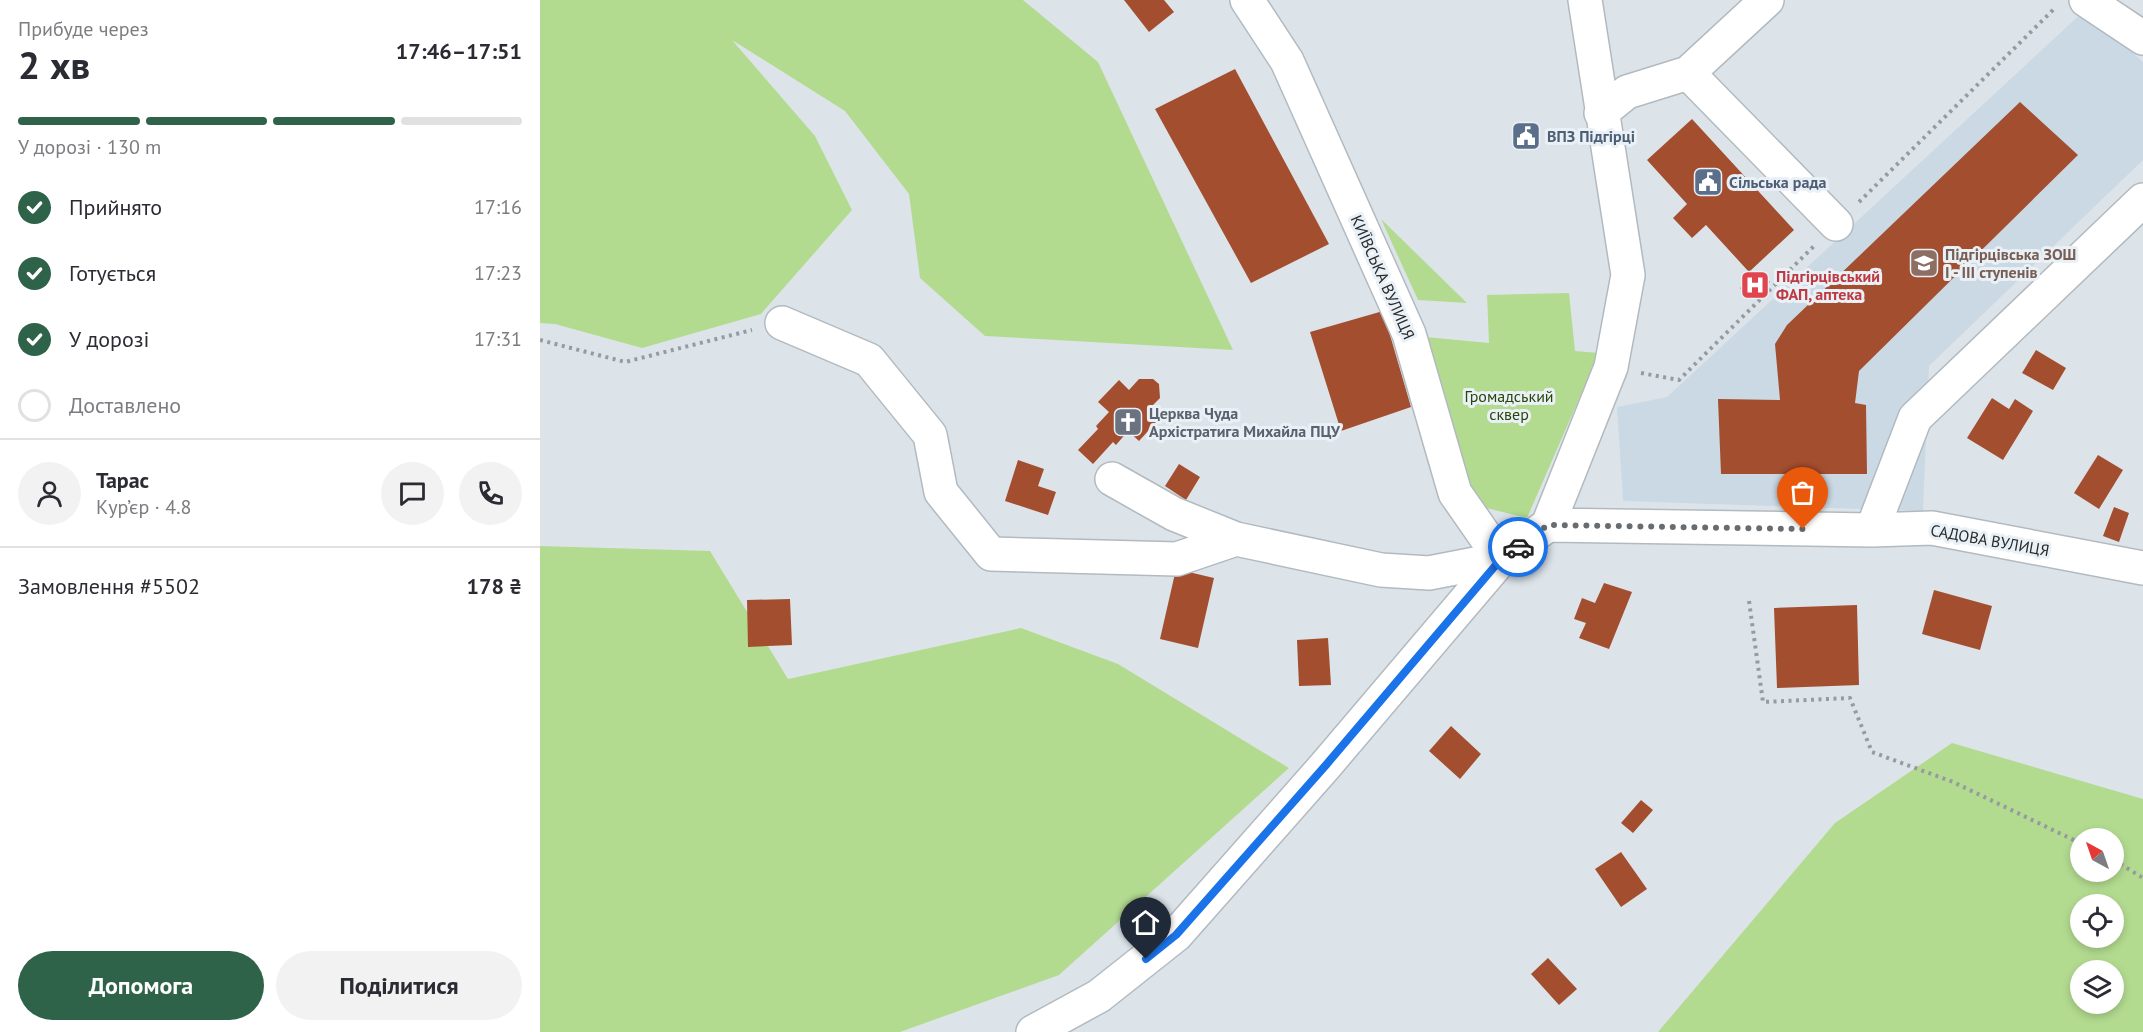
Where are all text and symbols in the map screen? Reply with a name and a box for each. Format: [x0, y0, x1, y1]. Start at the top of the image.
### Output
text: Прибуде через [18, 16, 149, 42]
text: 17:46–17:51 [396, 37, 522, 65]
text: 2 хв [18, 39, 90, 90]
public building icon: ВПЗ Підгірці [1510, 120, 1542, 152]
place label: ВПЗ Підгірці [1547, 126, 1635, 146]
text: У дорозі · 130 m [18, 134, 161, 160]
public building icon: Сільська рада [1692, 166, 1724, 198]
place label: Сільська рада [1729, 172, 1826, 192]
icon: check [18, 191, 51, 224]
text: Прийнято [69, 193, 162, 221]
text: 17:16 [474, 194, 522, 220]
street label: КИЇВСЬКА ВУЛИЦЯ [1347, 212, 1419, 342]
place label: Підгірцівська ЗОШ І - ІІІ ступенів [1945, 244, 2076, 282]
school or university icon: Підгірцівська ЗОШ І - ІІІ ступенів [1908, 247, 1940, 279]
icon: check [18, 257, 51, 290]
text: Готується [69, 259, 156, 287]
text: 17:23 [474, 260, 522, 286]
place label: Підгірцівський ФАП, аптека [1776, 266, 1880, 304]
hospital icon: Підгірцівський ФАП, аптека [1739, 269, 1771, 301]
icon: check [18, 323, 51, 356]
text: У дорозі [69, 325, 149, 353]
text: 17:31 [474, 326, 522, 352]
park label: Громадський сквер [1464, 386, 1554, 424]
text: Доставлено [69, 391, 181, 419]
place label: Церква Чуда Архістратига Михайла ПЦУ [1149, 403, 1341, 441]
church icon: Церква Чуда Архістратига Михайла ПЦУ [1112, 406, 1144, 438]
button: person [18, 462, 81, 525]
button: chat [381, 462, 444, 525]
button: phone [459, 462, 522, 525]
text: Тарас [96, 466, 149, 494]
pin [1777, 467, 1828, 529]
icon: bag [1786, 476, 1819, 509]
text: Кур’єр · 4.8 [96, 494, 191, 520]
courier [1488, 517, 1548, 577]
street label: САДОВА ВУЛИЦЯ [1929, 520, 2051, 560]
icon: car [1502, 531, 1535, 564]
text: Замовлення #5502 [18, 572, 200, 600]
text: 178 ₴ [467, 572, 522, 600]
north arrow [2070, 828, 2124, 882]
map controls [2070, 828, 2124, 1014]
button: locate [2070, 894, 2124, 948]
pin [1120, 897, 1171, 959]
icon: home [1129, 906, 1162, 939]
button: Допомога [18, 951, 264, 1020]
button: Поділитися [276, 951, 522, 1020]
button: layers [2070, 960, 2124, 1014]

